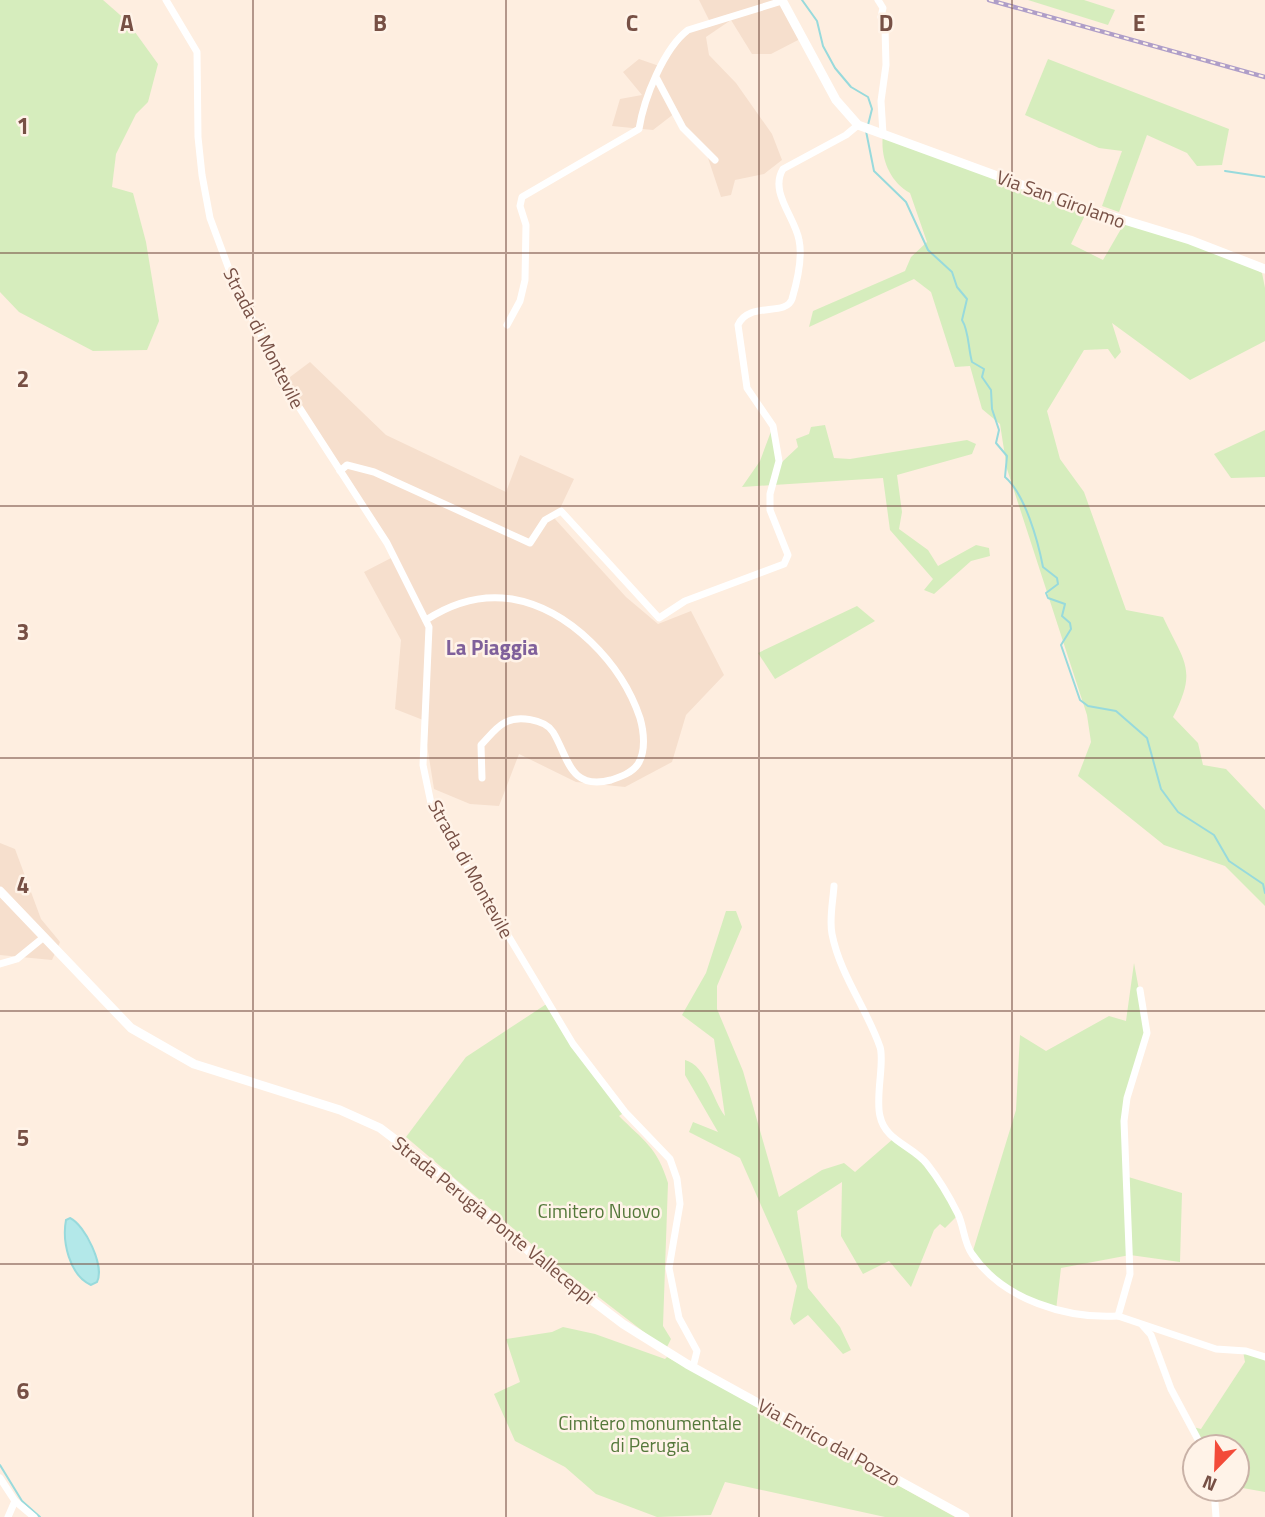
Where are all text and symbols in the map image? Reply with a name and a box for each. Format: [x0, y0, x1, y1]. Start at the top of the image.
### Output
text: A [120, 5, 134, 40]
text: B [373, 5, 387, 40]
text: C [626, 5, 638, 40]
text: D [879, 5, 893, 40]
text: E [1133, 5, 1145, 40]
text: 1 [17, 108, 29, 143]
street label: Via San Girolamo [993, 162, 1130, 235]
street label: Strada di Montevile [216, 262, 312, 413]
text: 2 [17, 361, 29, 396]
text: 3 [17, 614, 29, 649]
district label: La Piaggia [446, 631, 538, 663]
street label: Strada di Montevile [421, 794, 522, 943]
text: 4 [17, 867, 29, 902]
text: 5 [17, 1120, 29, 1155]
street label: Strada Perugia Ponte Valleceppi [387, 1128, 602, 1311]
park label: Cimitero Nuovo [537, 1196, 661, 1225]
text: 6 [17, 1373, 30, 1408]
street label: Via Enrico dal Pozzo [753, 1390, 906, 1493]
park label: Cimitero monumentale di Perugia [558, 1408, 742, 1459]
north arrow [1181, 1433, 1251, 1503]
text: N [1197, 1468, 1221, 1500]

